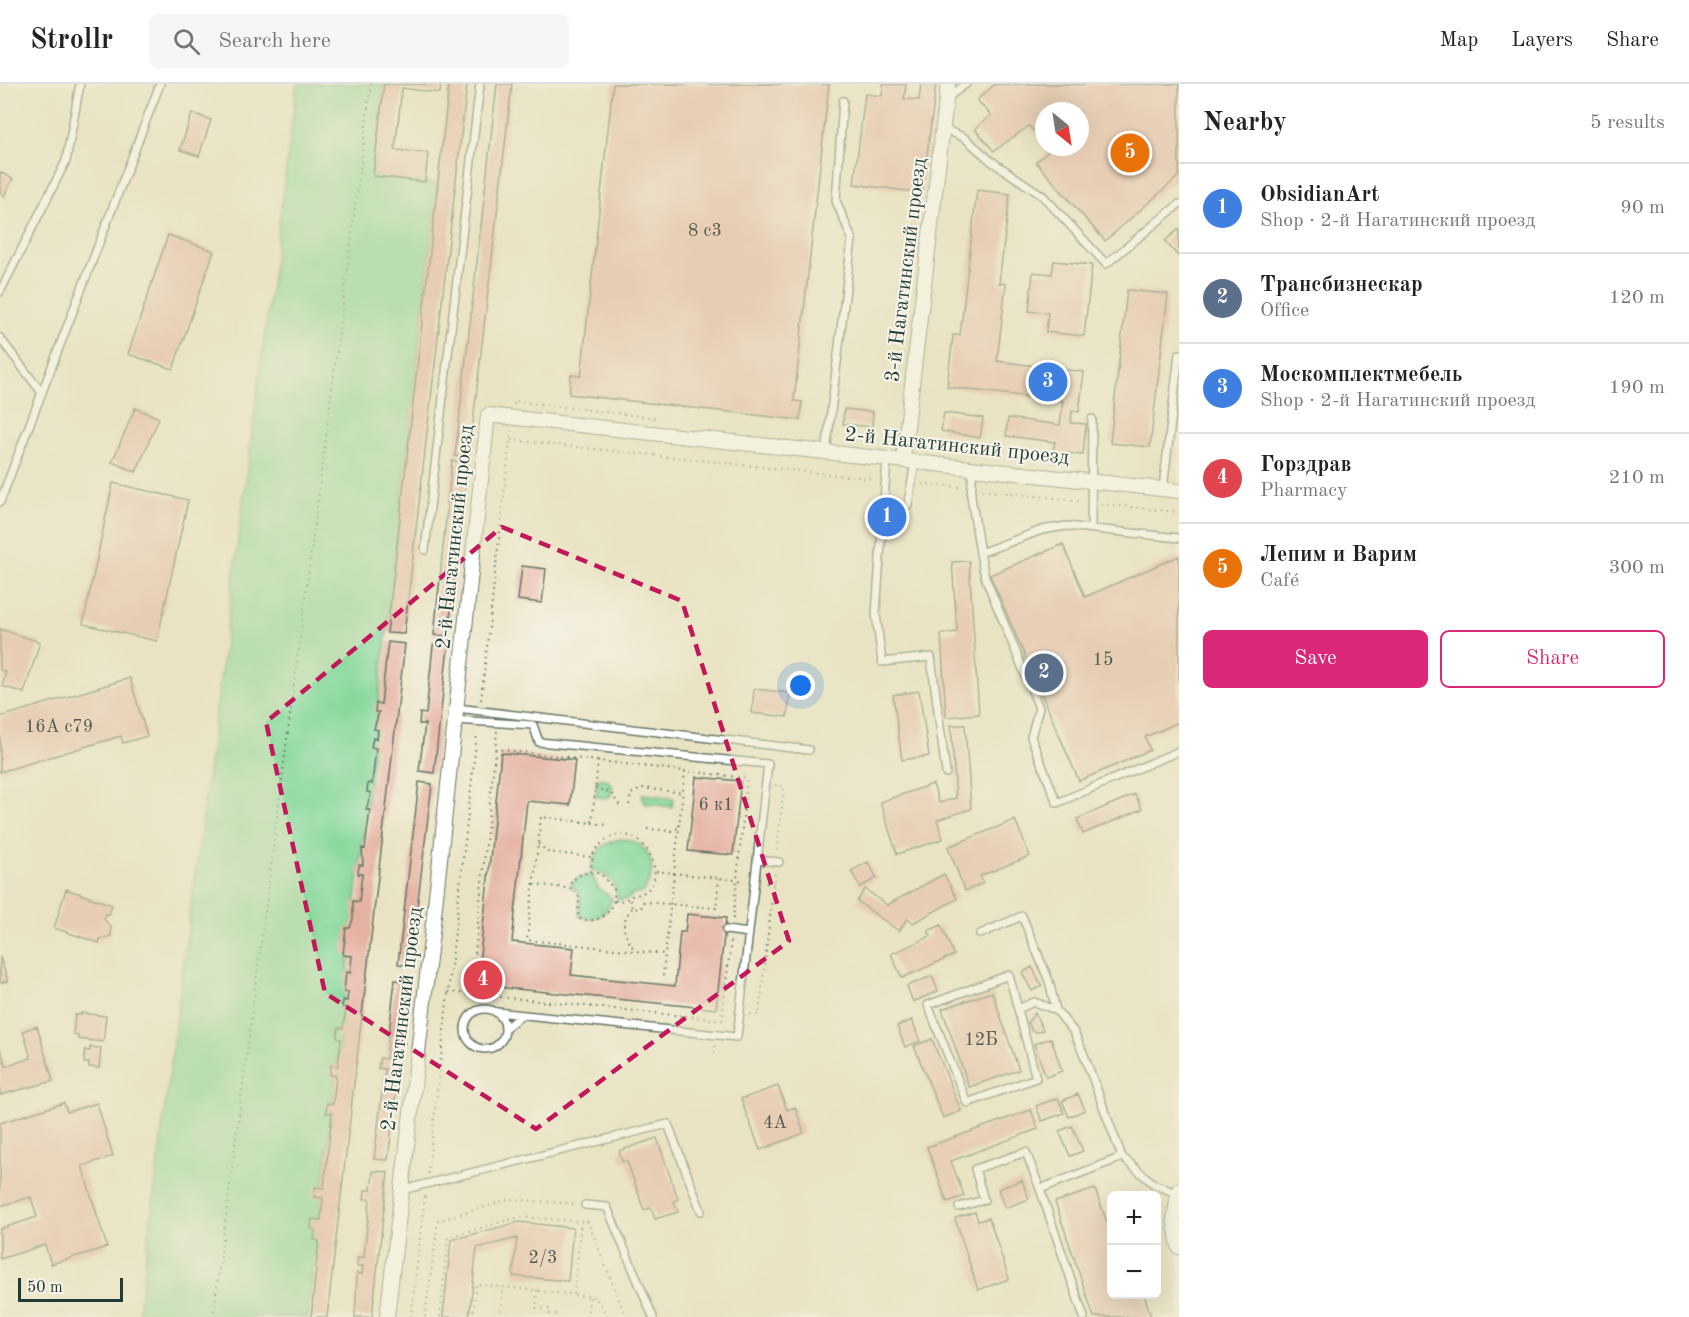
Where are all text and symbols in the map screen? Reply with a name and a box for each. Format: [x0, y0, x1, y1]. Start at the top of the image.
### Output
search box [149, 14, 569, 68]
icon: search [170, 25, 203, 58]
text: Strollr [30, 27, 113, 55]
text: Search here [218, 30, 331, 52]
text: Map [1439, 30, 1478, 51]
text: Layers [1511, 30, 1573, 51]
text: Share [1606, 30, 1659, 51]
north arrow [1035, 102, 1089, 156]
text: Nearby [1203, 110, 1287, 136]
text: 5 results [1590, 113, 1665, 133]
pin: 5 [1110, 130, 1150, 176]
street label: 3-й Нагатинский проезд [882, 156, 931, 383]
text: ObsidianArt [1260, 184, 1379, 206]
text: 1 [1217, 198, 1228, 218]
text: 90 m [1620, 198, 1665, 218]
text: Shop · 2-й Нагатинский проезд [1260, 211, 1535, 231]
house number: 8 с3 [688, 222, 722, 240]
text: Трансбизнескар [1260, 274, 1423, 296]
text: 2 [1217, 288, 1228, 308]
text: 120 m [1609, 288, 1665, 308]
text: Office [1260, 301, 1309, 321]
pin: 3 [1028, 360, 1068, 404]
text: Москомплектмебель [1260, 364, 1463, 386]
text: 3 [1217, 378, 1228, 398]
text: 190 m [1609, 378, 1665, 398]
text: Shop · 2-й Нагатинский проезд [1260, 391, 1535, 411]
street label: 2-й Нагатинский проезд [433, 423, 478, 650]
street label: 2-й Нагатинский проезд [844, 424, 1071, 469]
text: Горздрав [1260, 454, 1351, 476]
text: 4 [1217, 468, 1228, 488]
text: 210 m [1609, 468, 1665, 488]
text: Pharmacy [1260, 481, 1348, 501]
pin: 1 [868, 494, 906, 540]
text: Лепим и Варим [1260, 544, 1417, 566]
text: 5 [1217, 558, 1228, 578]
text: 300 m [1609, 558, 1665, 578]
text: Café [1260, 571, 1299, 591]
button: Save [1203, 630, 1428, 688]
button: Share [1440, 630, 1665, 688]
pin: 2 [1024, 650, 1064, 696]
house number: 15 [1093, 651, 1113, 669]
your location [786, 671, 815, 700]
house number: 16А с79 [25, 718, 93, 736]
house number: 6 к1 [699, 796, 733, 814]
street label: 2-й Нагатинский проезд [378, 905, 427, 1132]
pin: 4 [464, 958, 502, 1002]
house number: 12Б [964, 1031, 998, 1049]
house number: 4А [763, 1114, 787, 1132]
map controls [1107, 1191, 1161, 1299]
button: + [1107, 1191, 1161, 1245]
button: − [1107, 1245, 1161, 1299]
house number: 2/3 [529, 1249, 557, 1267]
scale bar [18, 1275, 123, 1302]
text: 50 m [27, 1280, 63, 1296]

